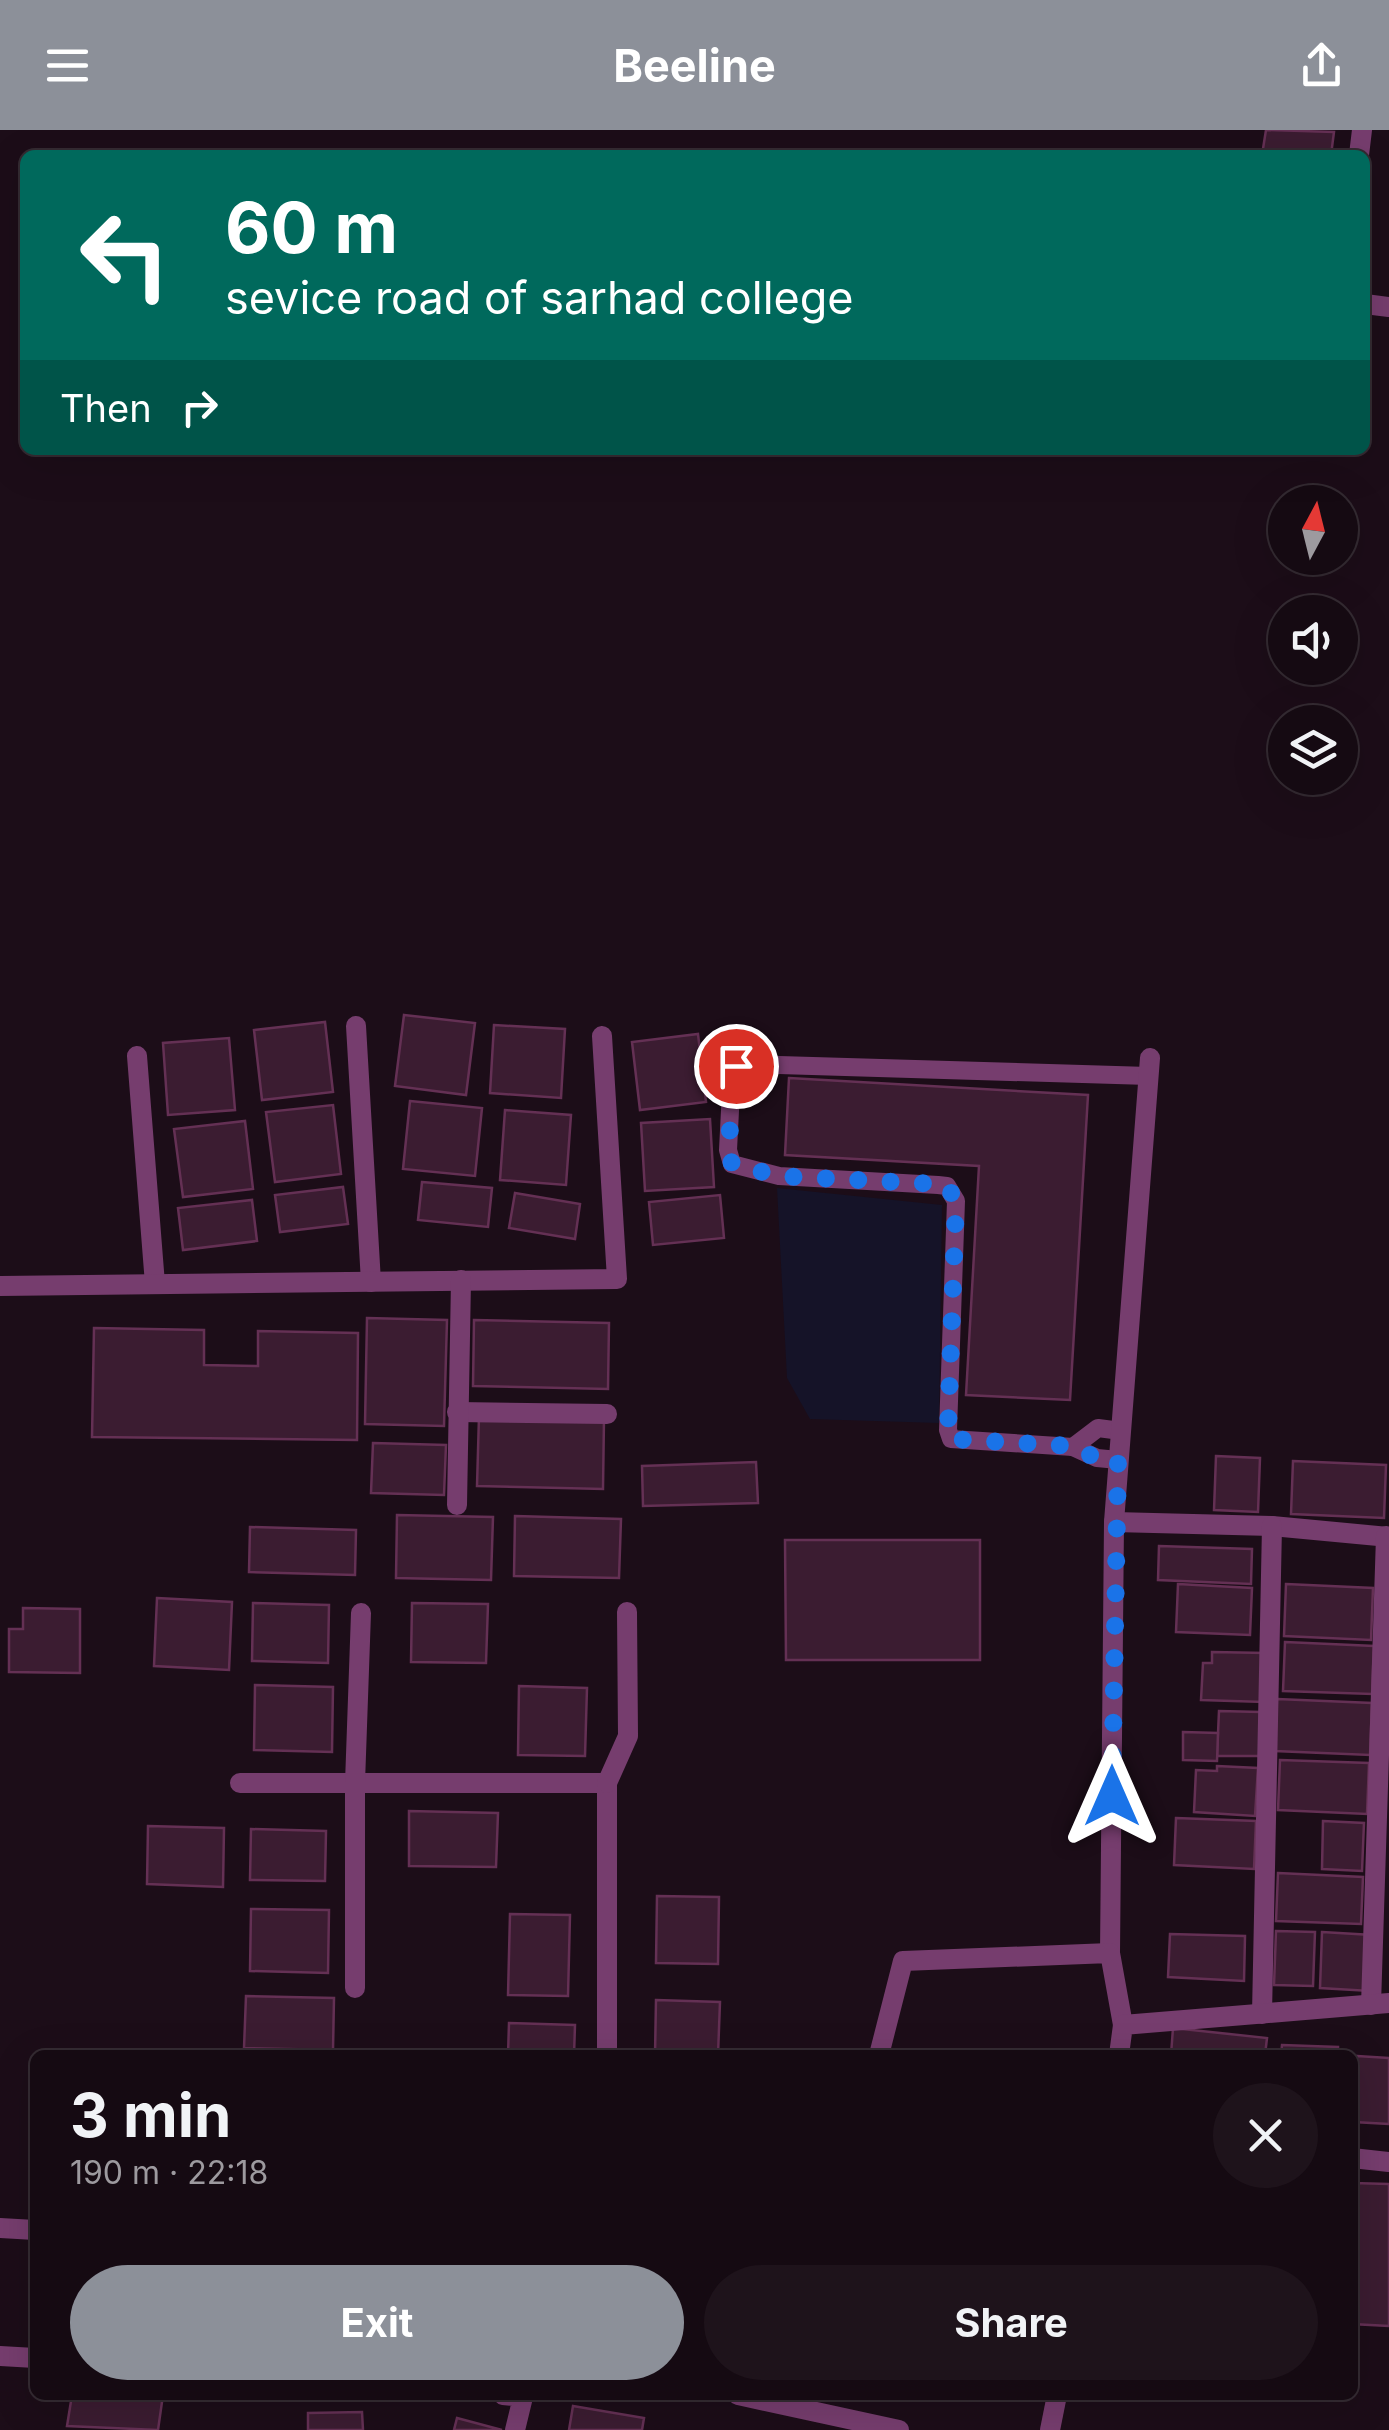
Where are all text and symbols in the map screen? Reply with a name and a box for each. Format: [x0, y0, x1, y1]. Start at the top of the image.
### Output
icon: menu [40, 38, 95, 93]
text: Beeline [613, 38, 776, 93]
icon: share [1294, 38, 1349, 93]
text: 60 m [225, 185, 398, 270]
icon: left [60, 190, 190, 320]
text: sevice road of sarhad college [225, 270, 854, 325]
icon: right [172, 380, 227, 435]
text: Then [60, 385, 152, 431]
north arrow [1268, 485, 1358, 575]
map controls [1268, 485, 1358, 795]
button: sound [1268, 595, 1358, 685]
button: layers [1268, 705, 1358, 795]
pin [694, 1024, 779, 1109]
icon: arrive [709, 1039, 764, 1094]
position arrow [1060, 1744, 1164, 1848]
text: 3 min [70, 2079, 231, 2151]
button: close [1213, 2083, 1318, 2188]
text: 190 m · 22:18 [70, 2153, 268, 2192]
button: Exit [70, 2265, 684, 2380]
button: Share [704, 2265, 1318, 2380]

